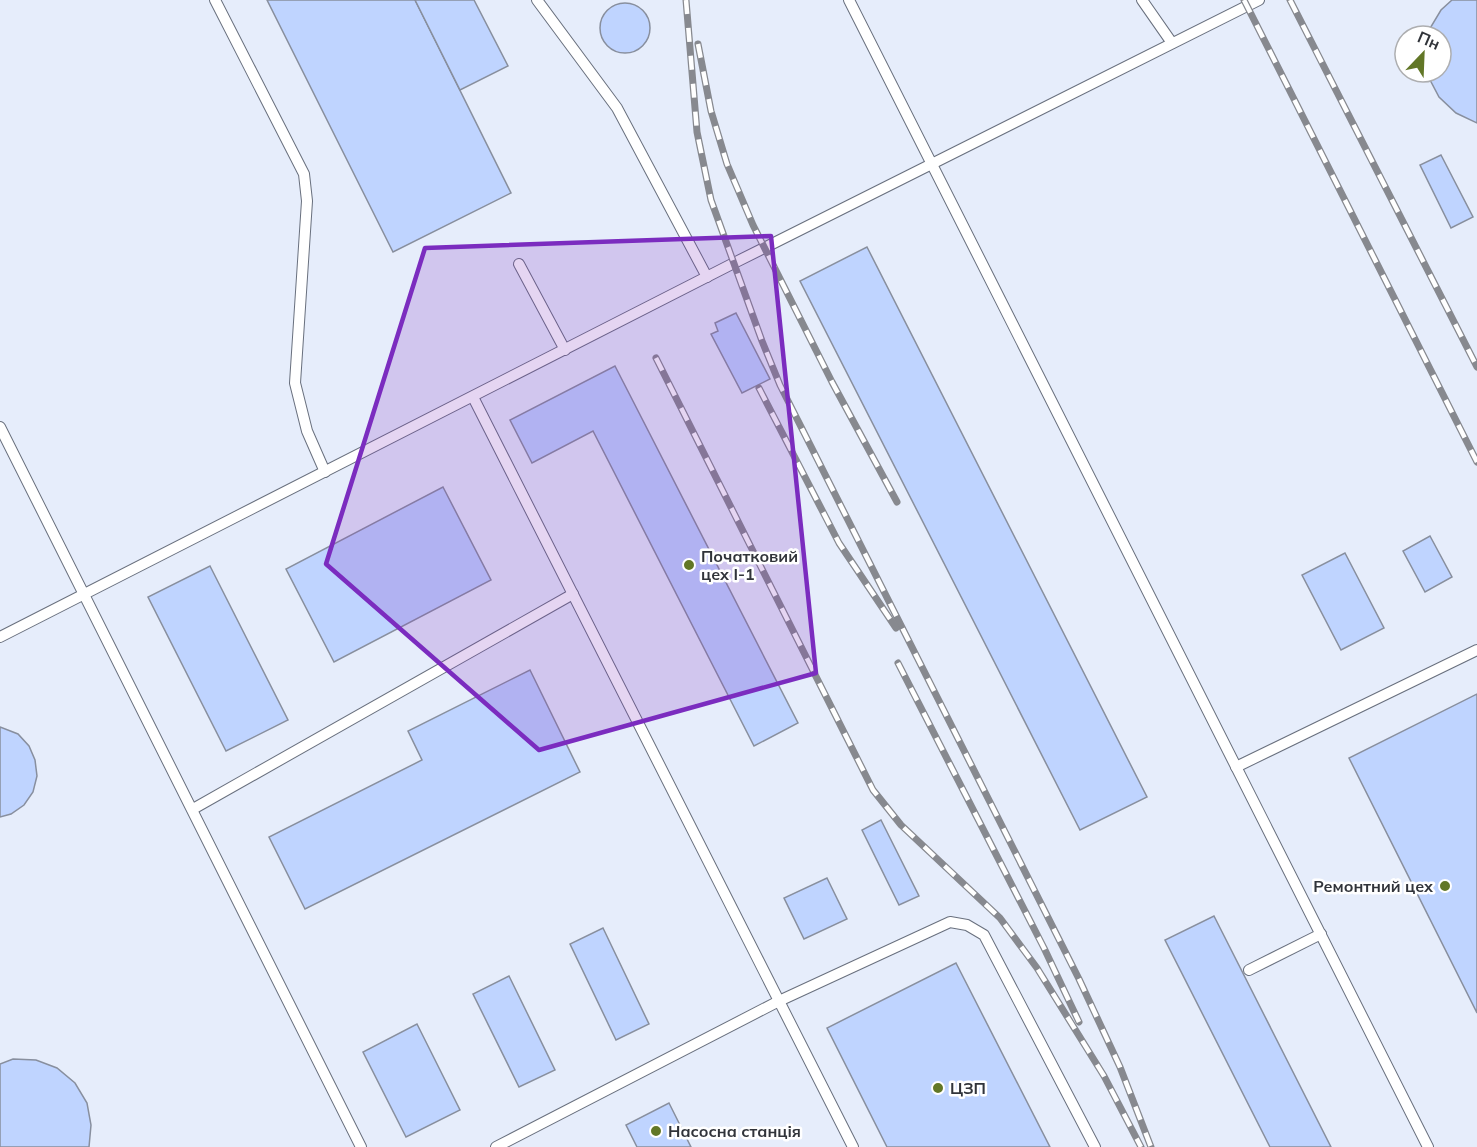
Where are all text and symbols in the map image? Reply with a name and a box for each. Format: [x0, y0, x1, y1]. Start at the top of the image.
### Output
north arrow [1393, 24, 1453, 84]
text: Пн [1415, 27, 1443, 54]
place label: Початковий цех І-1 [701, 546, 798, 584]
marker: Початковий цех І-1 [682, 558, 696, 572]
place label: Ремонтний цех [1313, 876, 1434, 896]
marker: Ремонтний цех [1438, 879, 1452, 893]
place label: ЦЗП [950, 1078, 986, 1098]
marker: ЦЗП [931, 1081, 945, 1095]
place label: Насосна станція [668, 1121, 801, 1141]
marker: Насосна станція [649, 1124, 663, 1138]

